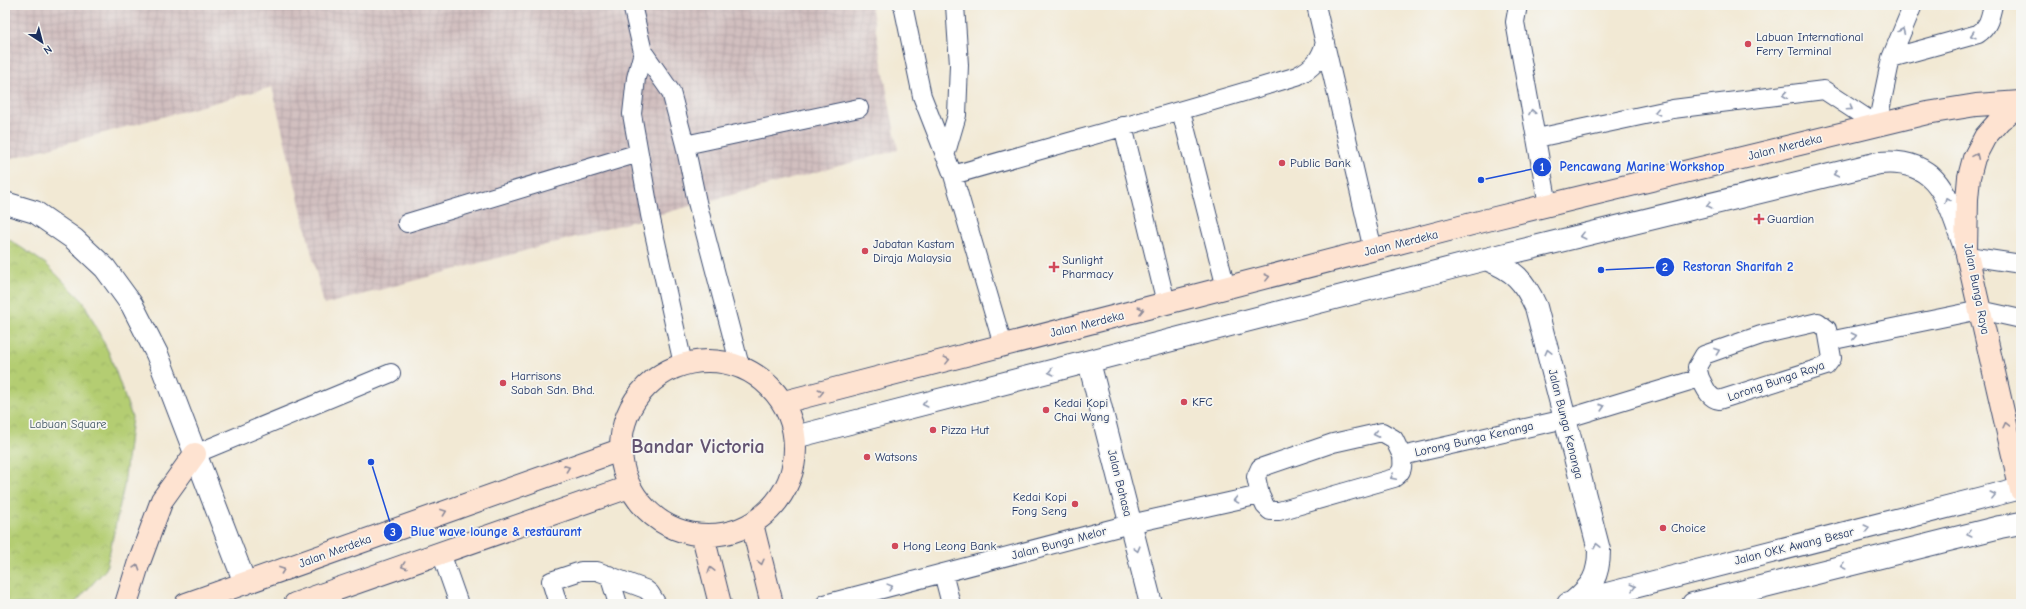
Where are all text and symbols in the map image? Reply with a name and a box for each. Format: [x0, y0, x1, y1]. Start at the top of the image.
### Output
north arrow [22, 22, 62, 62]
one-way arrow [1897, 28, 1905, 36]
place label: Labuan International Ferry Terminal [1756, 30, 1863, 58]
one-way arrow [1970, 30, 1977, 39]
marker: Labuan International Ferry Terminal [1743, 39, 1753, 49]
text: N [41, 42, 54, 57]
one-way arrow [1782, 90, 1788, 99]
one-way arrow [1846, 103, 1853, 110]
one-way arrow [1653, 108, 1660, 116]
one-way arrow [1529, 109, 1537, 115]
street label: Jalan Merdeka [1747, 131, 1823, 163]
one-way arrow [1971, 153, 1979, 160]
callout: Pencawang Marine Workshop [1532, 154, 1733, 179]
place label: Public Bank [1290, 156, 1351, 170]
marker: Public Bank [1277, 158, 1287, 168]
text: Pencawang Marine Workshop [1559, 159, 1725, 174]
text: 1 [1540, 160, 1545, 174]
one-way arrow [1832, 169, 1839, 177]
one-way arrow [1943, 197, 1951, 204]
one-way arrow [1706, 200, 1712, 208]
place label: Guardian [1767, 212, 1814, 226]
marker: Guardian [1754, 214, 1764, 224]
street label: Jalan Merdeka [1363, 227, 1439, 259]
one-way arrow [1580, 231, 1586, 239]
place label: Jabatan Kastam Diraja Malaysia [873, 237, 954, 265]
street label: Jalan Bunga Raya [1961, 242, 1993, 336]
marker: Jabatan Kastam Diraja Malaysia [860, 246, 870, 256]
place label: Sunlight Pharmacy [1062, 253, 1114, 281]
callout: Restoran Sharifah 2 [1655, 254, 1801, 279]
text: Restoran Sharifah 2 [1683, 259, 1793, 274]
text: 2 [1662, 260, 1668, 274]
marker: Sunlight Pharmacy [1049, 262, 1059, 272]
one-way arrow [1263, 273, 1270, 282]
one-way arrow [1138, 306, 1144, 314]
street label: Jalan Merdeka [1049, 308, 1125, 340]
one-way arrow [1851, 332, 1858, 341]
one-way arrow [1713, 347, 1720, 355]
one-way arrow [1544, 349, 1552, 355]
one-way arrow [944, 356, 951, 364]
street label: Lorong Bunga Raya [1726, 358, 1826, 404]
one-way arrow [1048, 367, 1055, 376]
street label: Jalan Bunga Kenanga [1546, 368, 1586, 480]
place label: Harrisons Sabah Sdn. Bhd. [511, 369, 595, 397]
marker: Harrisons Sabah Sdn. Bhd. [498, 378, 508, 388]
one-way arrow [818, 388, 825, 397]
place label: KFC [1192, 395, 1213, 409]
place label: Kedai Kopi Chai Wang [1054, 396, 1110, 424]
marker: KFC [1179, 397, 1189, 407]
one-way arrow [922, 399, 929, 408]
one-way arrow [1598, 403, 1605, 412]
marker: Kedai Kopi Chai Wang [1041, 405, 1051, 415]
park label: Labuan Square [29, 417, 107, 431]
street label: Lorong Bunga Kenanga [1413, 419, 1535, 459]
one-way arrow [2003, 422, 2011, 428]
place label: Pizza Hut [941, 423, 990, 437]
marker: Pizza Hut [928, 425, 938, 435]
one-way arrow [1373, 429, 1380, 437]
district label: Bandar Victoria [631, 435, 765, 458]
street label: Jalan Bahasa [1105, 448, 1135, 518]
place label: Watsons [875, 450, 917, 464]
marker: Watsons [862, 452, 872, 462]
one-way arrow [563, 465, 570, 473]
one-way arrow [1390, 472, 1398, 480]
place label: Kedai Kopi Fong Seng [1012, 490, 1067, 518]
one-way arrow [1990, 492, 1996, 500]
one-way arrow [1233, 496, 1239, 504]
marker: Kedai Kopi Fong Seng [1070, 499, 1080, 509]
one-way arrow [441, 508, 448, 517]
callout: Blue wave lounge & restaurant [383, 519, 590, 544]
place label: Choice [1671, 521, 1706, 535]
marker: Choice [1658, 523, 1668, 533]
text: Blue wave lounge & restaurant [410, 524, 582, 539]
street label: Jalan Bunga Melor [1010, 524, 1108, 562]
street label: Jalan OKK Awang Besar [1733, 524, 1855, 568]
one-way arrow [1864, 524, 1870, 532]
text: 3 [390, 525, 396, 539]
one-way arrow [1966, 530, 1972, 538]
street label: Jalan Merdeka [297, 531, 373, 571]
place label: Hong Leong Bank [903, 539, 996, 553]
marker: Hong Leong Bank [890, 541, 900, 551]
one-way arrow [1594, 543, 1602, 549]
one-way arrow [1132, 545, 1141, 552]
one-way arrow [756, 558, 765, 565]
one-way arrow [401, 561, 408, 569]
one-way arrow [1840, 562, 1846, 570]
one-way arrow [132, 563, 141, 570]
one-way arrow [279, 566, 286, 574]
one-way arrow [708, 567, 716, 573]
one-way arrow [886, 583, 893, 592]
one-way arrow [1629, 584, 1636, 592]

